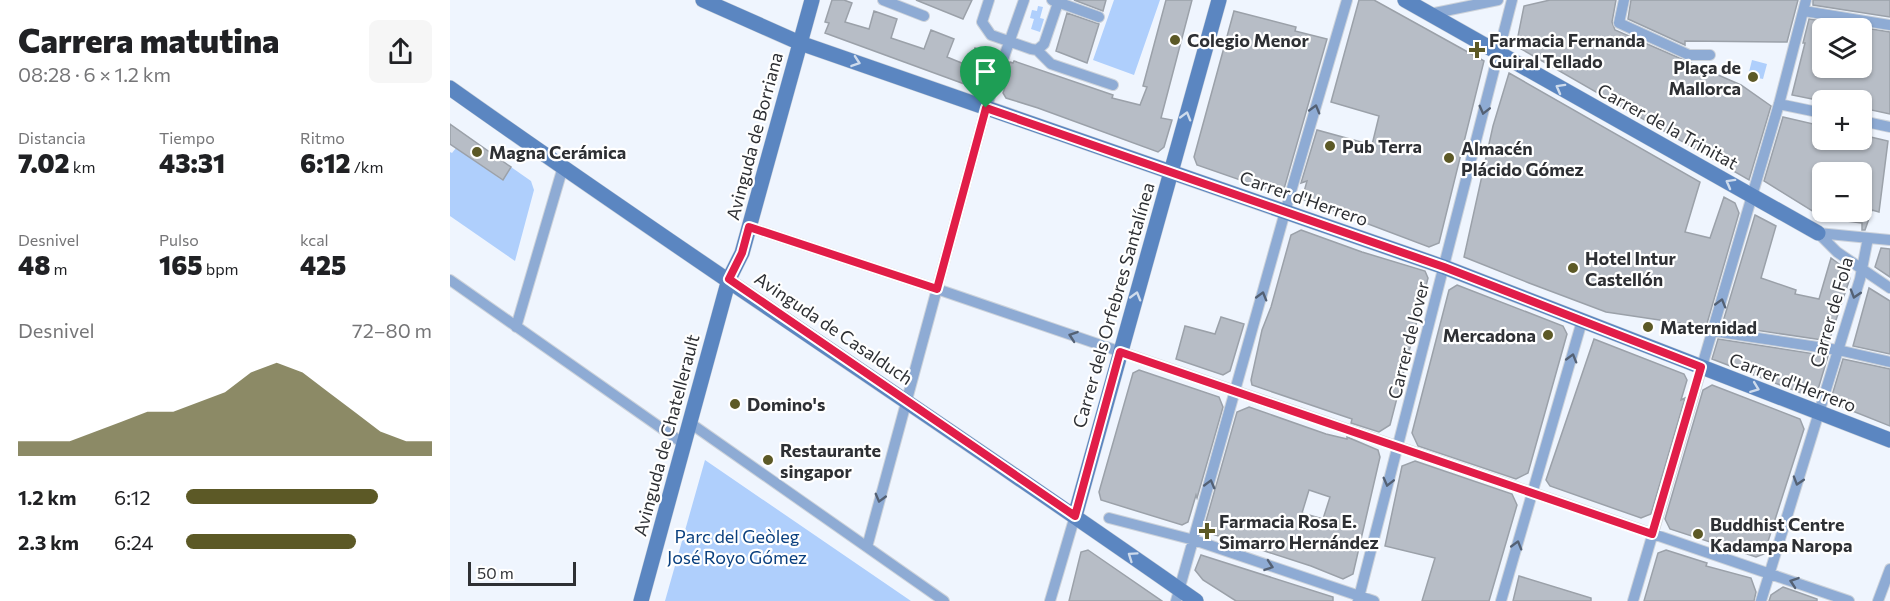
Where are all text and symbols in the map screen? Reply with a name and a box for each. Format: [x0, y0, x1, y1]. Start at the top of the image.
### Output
map controls [1812, 18, 1872, 222]
button: layers [1812, 18, 1872, 78]
text: Carrera matutina [18, 19, 279, 60]
button: share [369, 20, 432, 83]
place label: Colegio Menor [1187, 29, 1309, 51]
place label: Farmacia Fernanda Guiral Tellado [1489, 29, 1645, 72]
marker: Colegio Menor [1168, 33, 1182, 47]
marker: Farmacia Fernanda Guiral Tellado [1470, 43, 1484, 57]
pin [960, 46, 1011, 108]
street label: Avinguda de Borriana [721, 50, 787, 222]
one-way arrow [850, 55, 861, 68]
icon: arrive [969, 55, 1002, 88]
place label: Plaça de Mallorca [1668, 56, 1741, 99]
text: 08:28 · 6 × 1.2 km [18, 62, 171, 86]
marker: Plaça de Mallorca [1746, 70, 1760, 84]
street label: Carrer de la Trinitat [1594, 78, 1742, 174]
one-way arrow [1556, 83, 1566, 95]
button: + [1812, 90, 1872, 150]
one-way arrow [1308, 104, 1320, 115]
one-way arrow [1479, 104, 1491, 115]
one-way arrow [1179, 111, 1191, 122]
text: Distancia [18, 128, 86, 147]
text: Tiempo [159, 128, 215, 147]
text: Ritmo [300, 128, 345, 147]
place label: Pub Terra [1342, 135, 1422, 157]
place label: Almacén Plácido Gómez [1461, 137, 1584, 180]
marker: Pub Terra [1323, 139, 1337, 153]
place label: Magna Cerámica [489, 141, 626, 163]
marker: Magna Cerámica [470, 145, 484, 159]
text: 7.02 [18, 147, 70, 178]
text: 43:31 [159, 147, 225, 178]
text: 6:12 [300, 147, 351, 178]
marker: Almacén Plácido Gómez [1442, 151, 1456, 165]
text: km [70, 157, 95, 176]
text: /km [351, 157, 383, 176]
button: − [1812, 162, 1872, 222]
street label: Carrer d'Herrero [1237, 166, 1371, 230]
one-way arrow [1726, 179, 1736, 190]
street label: Carrer dels Orfebres Santalínea [1067, 180, 1159, 430]
text: Desnivel [18, 230, 79, 249]
text: Pulso [159, 230, 199, 249]
text: kcal [300, 230, 329, 249]
place label: Hotel Intur Castellón [1585, 247, 1676, 290]
text: 48 [18, 249, 50, 280]
text: 165 [159, 249, 203, 280]
text: 425 [300, 249, 346, 280]
street label: Carrer de Fola [1805, 254, 1857, 370]
text: m [50, 259, 67, 278]
text: bpm [203, 259, 239, 278]
marker: Hotel Intur Castellón [1566, 261, 1580, 275]
street label: Avinguda de Casalduch [751, 267, 917, 389]
street label: Carrer de Jover [1383, 279, 1433, 401]
one-way arrow [1850, 289, 1862, 299]
one-way arrow [1129, 291, 1141, 302]
one-way arrow [1254, 291, 1267, 301]
one-way arrow [1714, 298, 1726, 309]
place label: Maternidad [1660, 316, 1757, 338]
text: Desnivel [18, 318, 95, 342]
text: 72–80 m [352, 318, 432, 342]
marker: Maternidad [1641, 320, 1655, 334]
place label: Mercadona [1443, 324, 1536, 346]
marker: Mercadona [1541, 328, 1555, 342]
one-way arrow [1068, 330, 1079, 343]
street label: Avinguda de Chatellerault [628, 332, 704, 538]
street label: Carrer d'Herrero [1726, 348, 1860, 416]
one-way arrow [1565, 353, 1577, 363]
one-way arrow [1749, 381, 1760, 393]
place label: Domino's [747, 393, 825, 415]
marker: Domino's [728, 397, 742, 411]
place label: Restaurante singapor [780, 439, 881, 482]
marker: Restaurante singapor [761, 453, 775, 467]
one-way arrow [1793, 475, 1805, 486]
one-way arrow [1383, 476, 1396, 486]
one-way arrow [1202, 479, 1215, 489]
text: 1.2 km [18, 485, 76, 509]
text: 6:12 [114, 485, 151, 509]
one-way arrow [875, 492, 888, 502]
place label: Farmacia Rosa E. Simarro Hernández [1219, 510, 1379, 553]
place label: Buddhist Centre Kadampa Naropa [1710, 513, 1852, 556]
marker: Farmacia Rosa E. Simarro Hernández [1200, 524, 1214, 538]
park label: Parc del Geòleg José Royo Gómez [667, 525, 807, 568]
marker: Buddhist Centre Kadampa Naropa [1691, 527, 1705, 541]
text: 2.3 km [18, 530, 79, 554]
text: 6:24 [114, 530, 154, 554]
one-way arrow [1510, 540, 1523, 550]
one-way arrow [1127, 552, 1138, 563]
scale bar [468, 559, 576, 586]
one-way arrow [1263, 559, 1274, 571]
text: 50 m [477, 563, 514, 582]
one-way arrow [1789, 577, 1800, 590]

